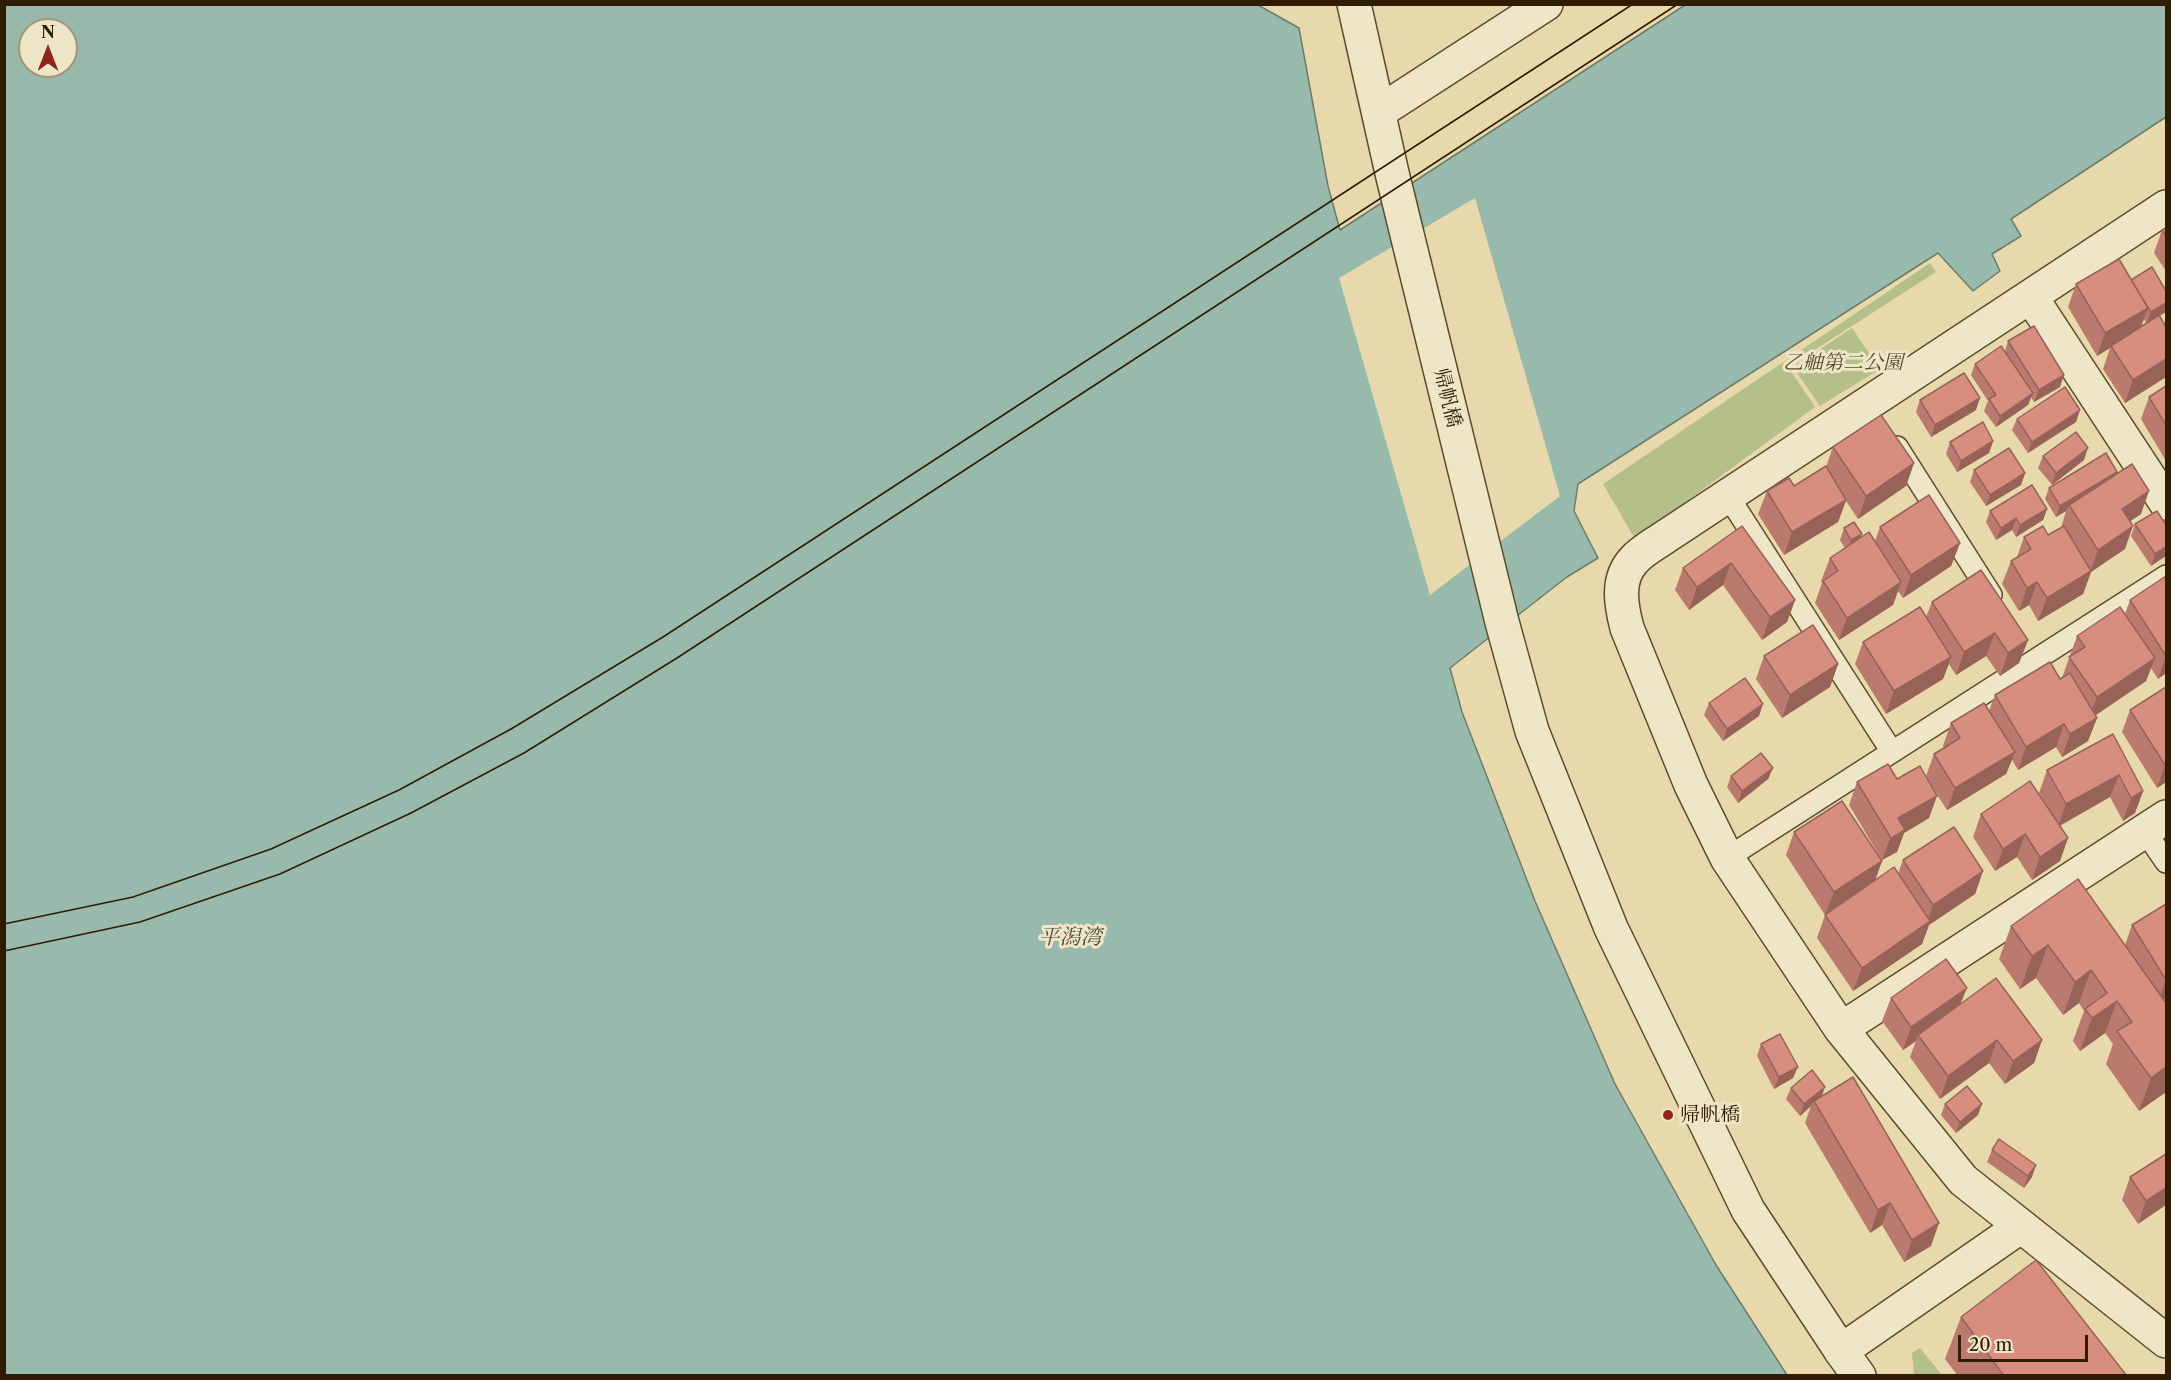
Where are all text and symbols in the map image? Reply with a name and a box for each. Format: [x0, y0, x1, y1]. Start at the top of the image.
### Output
north arrow [18, 18, 78, 78]
text: N [41, 22, 55, 42]
park label: 乙舳第二公園 [1783, 351, 1903, 375]
street label: 帰帆橋 [1428, 366, 1466, 430]
water label: 平潟湾 [1039, 925, 1101, 951]
place label: 帰帆橋 [1680, 1103, 1740, 1127]
marker: 帰帆橋 [1661, 1108, 1675, 1122]
scale bar [1961, 1323, 2092, 1361]
text: 20 m [1969, 1334, 2012, 1356]

